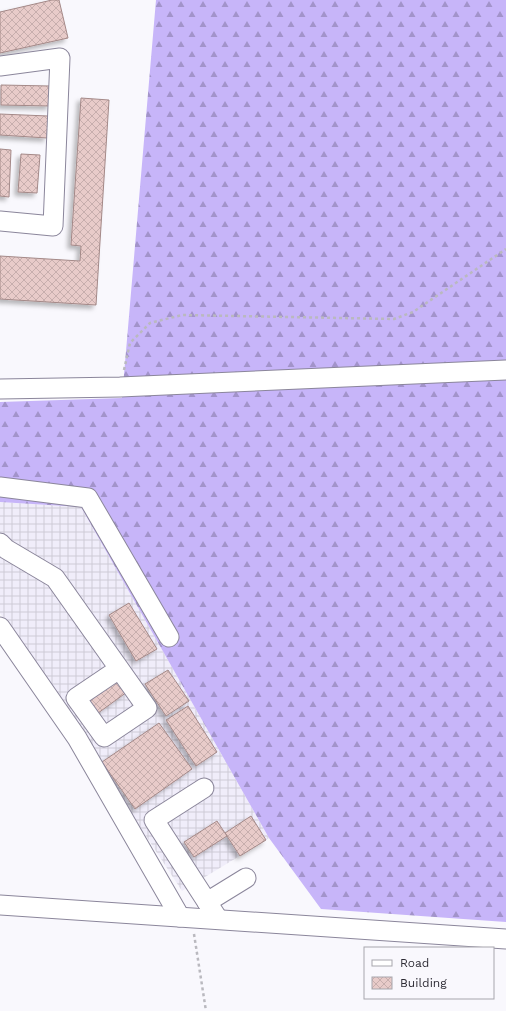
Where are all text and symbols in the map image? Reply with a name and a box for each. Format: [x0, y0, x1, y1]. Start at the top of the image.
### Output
legend [364, 947, 494, 999]
text: Road [400, 956, 429, 970]
text: Building [400, 976, 447, 990]

